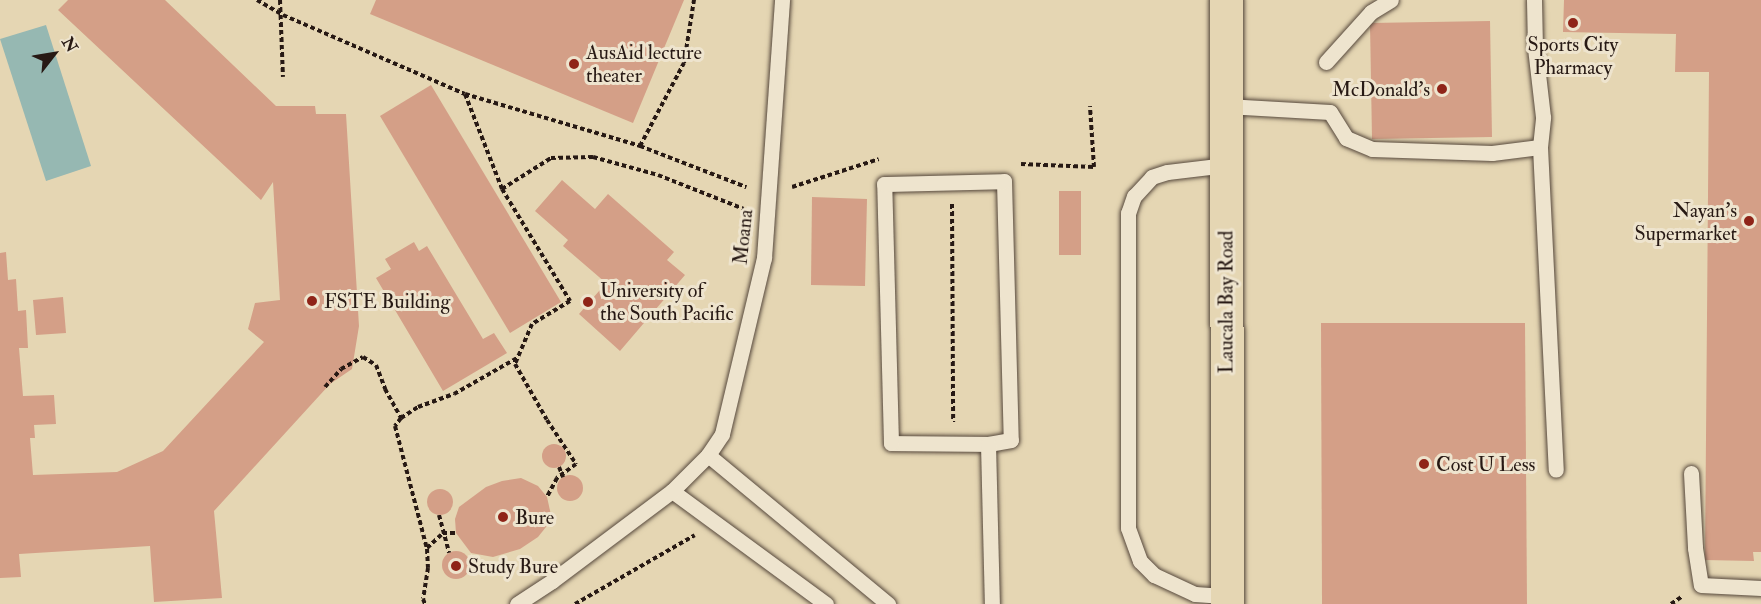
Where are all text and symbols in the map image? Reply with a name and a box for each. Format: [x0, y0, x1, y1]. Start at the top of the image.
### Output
marker: Sports City Pharmacy [1566, 16, 1580, 30]
north arrow [24, 24, 84, 84]
text: N [57, 33, 82, 56]
place label: Sports City Pharmacy [1528, 33, 1618, 80]
place label: AusAid lecture theater [586, 40, 702, 87]
marker: AusAid lecture theater [567, 57, 581, 71]
place label: McDonald's [1332, 77, 1430, 101]
marker: McDonald's [1435, 82, 1449, 96]
place label: Nayan's Supermarket [1634, 198, 1737, 245]
street label: Moana [728, 208, 758, 266]
marker: Nayan's Supermarket [1742, 214, 1756, 228]
street label: Laucala Bay Road [1214, 231, 1238, 373]
place label: University of the South Pacific [600, 278, 734, 325]
place label: FSTE Building [324, 289, 450, 313]
marker: FSTE Building [305, 294, 319, 308]
marker: University of the South Pacific [581, 295, 595, 309]
place label: Cost U Less [1436, 452, 1535, 476]
marker: Cost U Less [1417, 457, 1431, 471]
place label: Bure [515, 505, 554, 529]
marker: Bure [496, 510, 510, 524]
place label: Study Bure [468, 554, 558, 578]
marker: Study Bure [449, 559, 463, 573]

